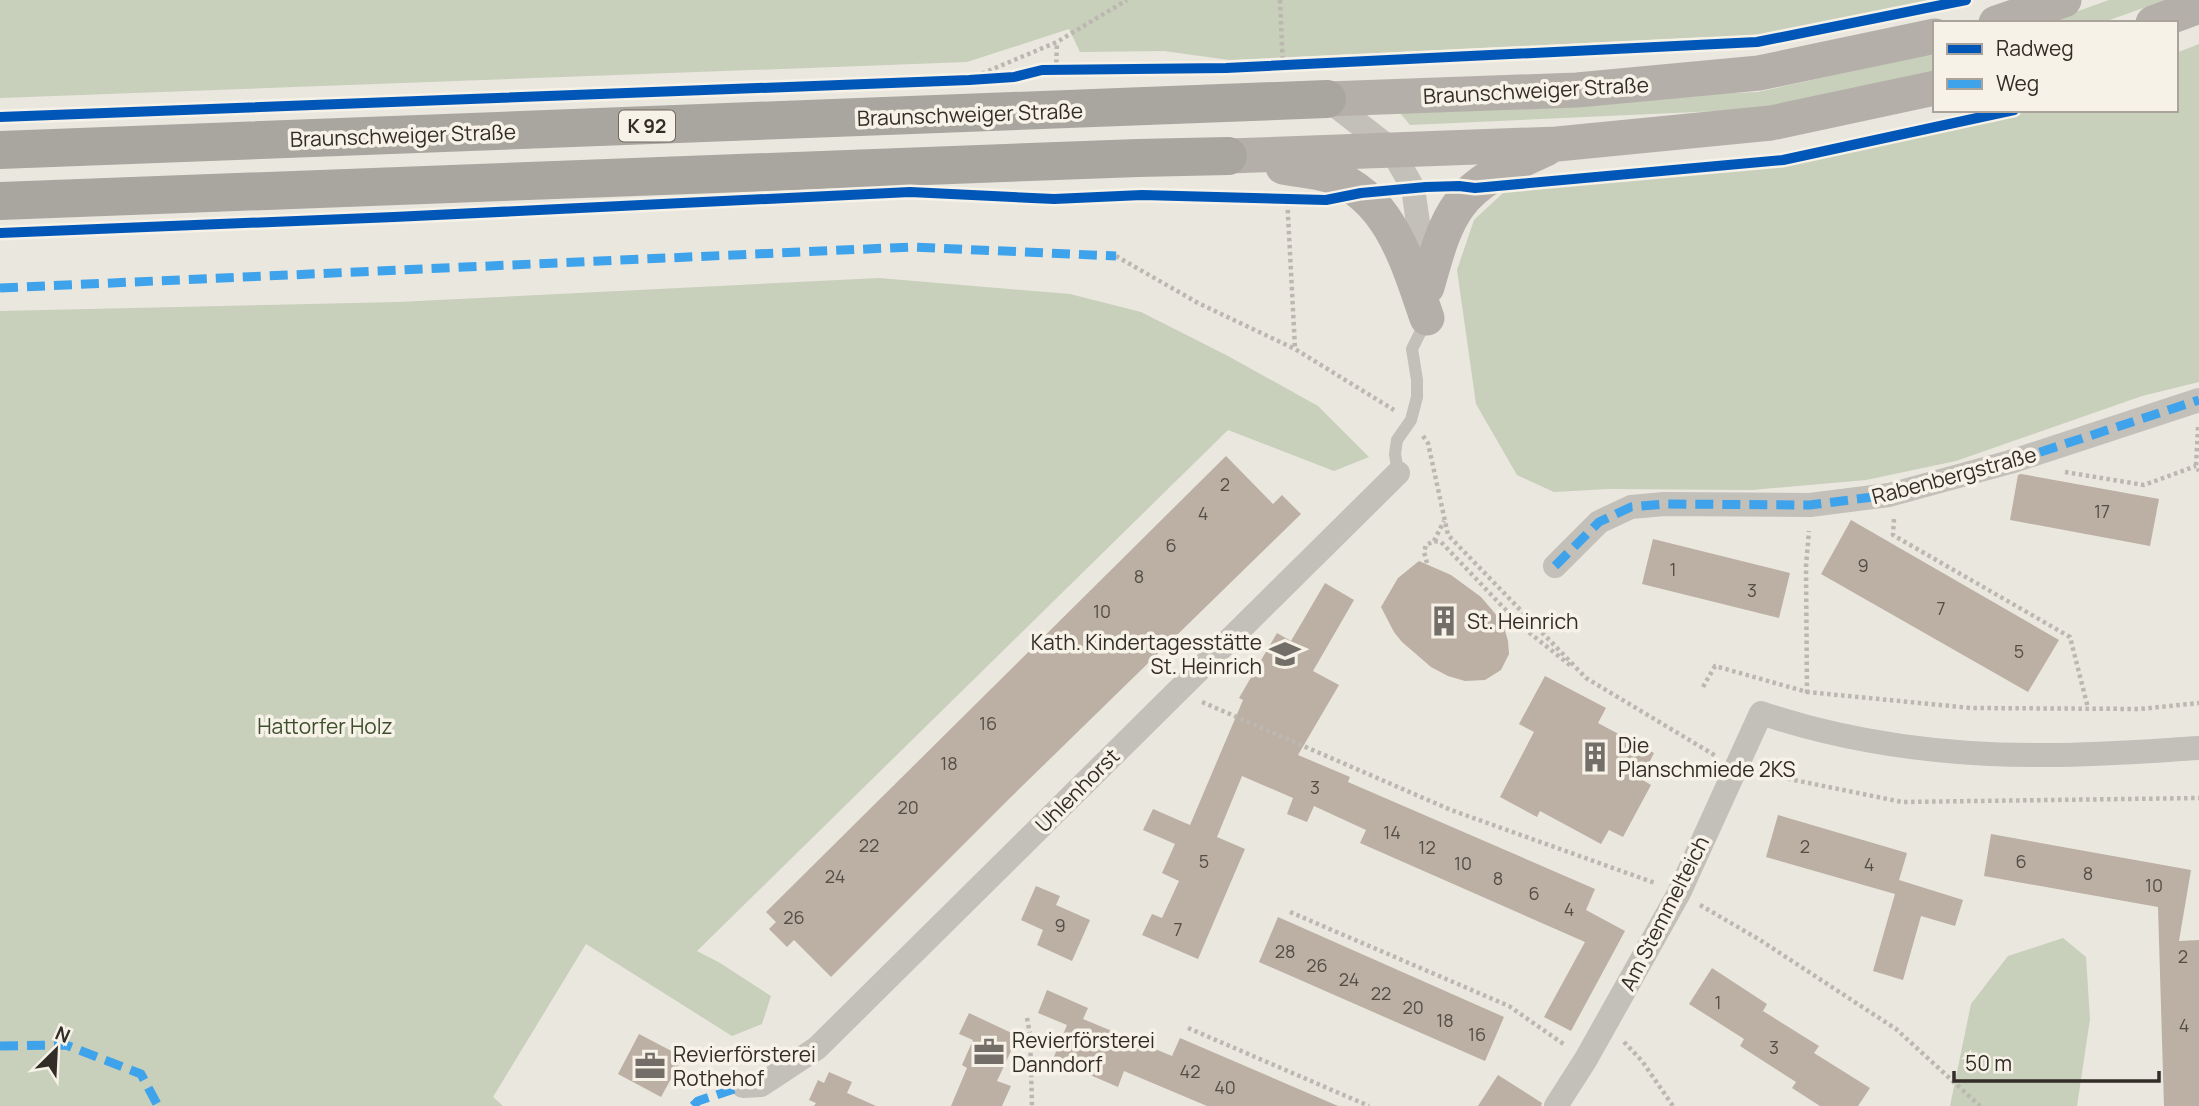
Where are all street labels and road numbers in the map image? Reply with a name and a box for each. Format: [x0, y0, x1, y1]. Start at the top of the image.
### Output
street label: Braunschweiger Straße [1422, 70, 1650, 110]
street label: Braunschweiger Straße [857, 96, 1083, 132]
road number: K 92 [619, 110, 675, 142]
street label: Braunschweiger Straße [290, 117, 516, 153]
street label: Rabenbergstraße [1869, 440, 2039, 510]
street label: Uhlenhorst [1029, 742, 1125, 838]
street label: Am Stemmelteich [1613, 831, 1715, 995]

